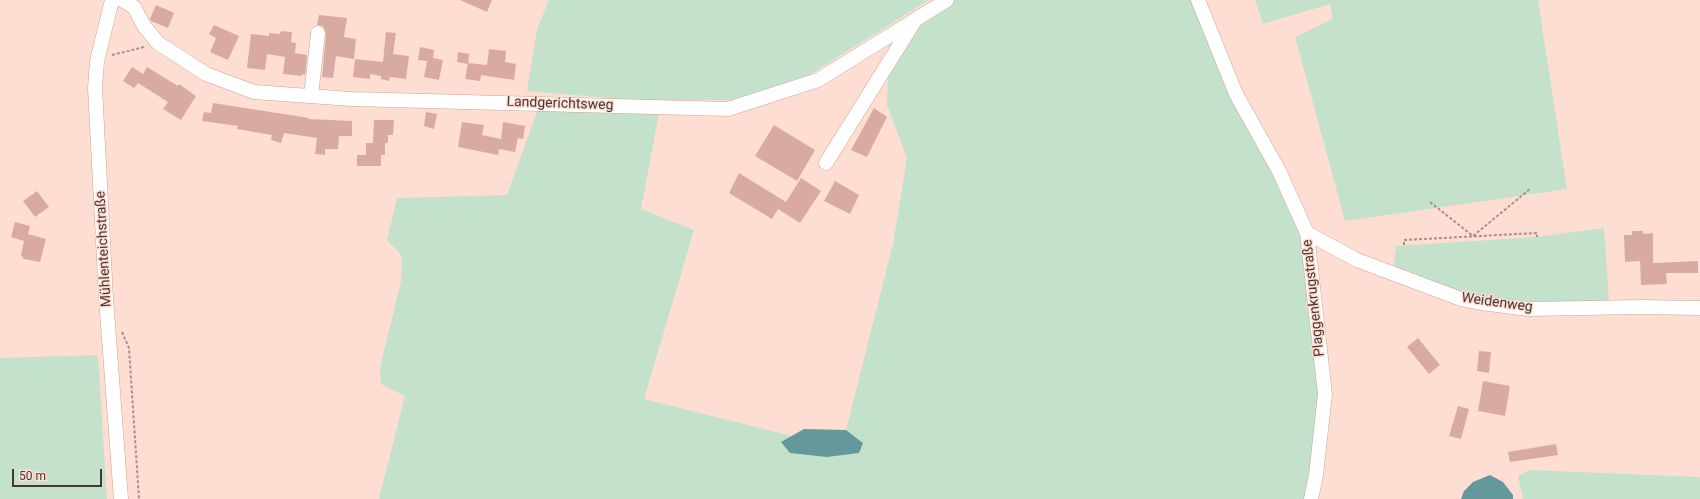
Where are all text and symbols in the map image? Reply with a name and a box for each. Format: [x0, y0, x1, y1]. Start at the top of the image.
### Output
street label: Landgerichtsweg [506, 94, 614, 114]
street label: Mühlenteichstraße [93, 190, 115, 308]
street label: Plaggenkrugstraße [1299, 239, 1329, 357]
street label: Weidenweg [1460, 290, 1534, 316]
scale bar [14, 461, 104, 487]
text: 50 m [19, 469, 46, 483]

